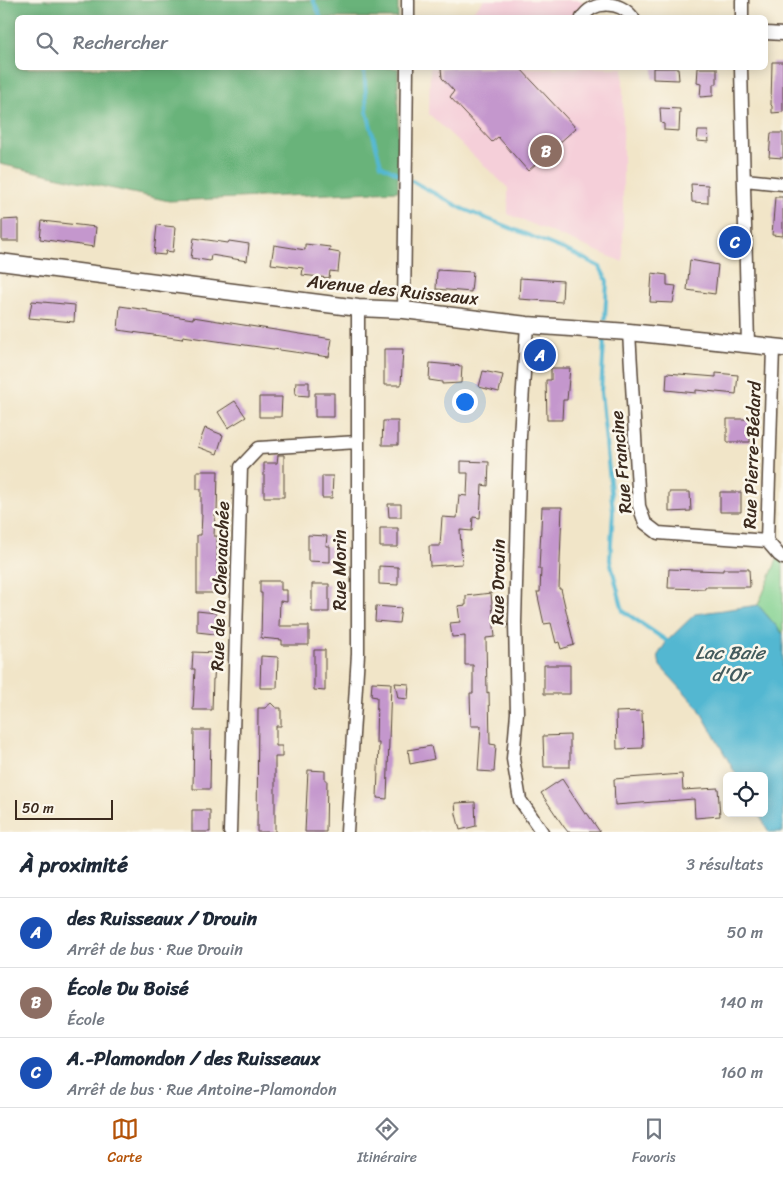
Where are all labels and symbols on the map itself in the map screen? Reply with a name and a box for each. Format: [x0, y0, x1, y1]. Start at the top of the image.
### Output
pin: B [530, 132, 562, 170]
pin: C [719, 223, 751, 261]
street label: Avenue des Ruisseaux [305, 265, 481, 315]
pin: A [524, 336, 556, 374]
street label: Rue Pierre-Bédard [733, 379, 771, 529]
your location [452, 389, 478, 415]
street label: Rue Francine [601, 409, 641, 515]
street label: Rue de la Chevauchée [201, 500, 239, 672]
street label: Rue Morin [324, 529, 356, 610]
street label: Rue Drouin [481, 538, 515, 625]
water label: Lac Baie d'Or [695, 636, 767, 691]
scale bar [15, 797, 112, 820]

